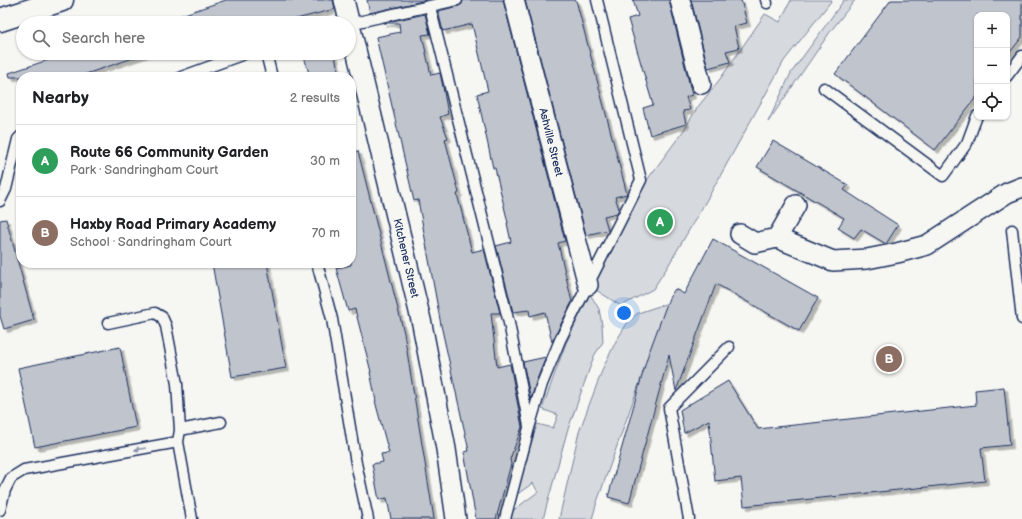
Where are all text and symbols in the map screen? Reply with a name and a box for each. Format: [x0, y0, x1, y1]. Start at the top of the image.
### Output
map controls [974, 12, 1010, 120]
button: + [974, 12, 1010, 48]
search box [16, 16, 356, 60]
icon: search [30, 27, 52, 49]
text: Search here [62, 29, 145, 48]
button: − [974, 48, 1010, 84]
button: locate [974, 84, 1010, 120]
text: Nearby [32, 88, 89, 108]
text: 2 results [290, 90, 340, 106]
street label: Ashville Street [536, 106, 566, 178]
text: Route 66 Community Garden [70, 143, 269, 162]
text: A [41, 153, 49, 169]
text: 30 m [310, 153, 340, 169]
text: Park · Sandringham Court [70, 162, 218, 178]
pin: A [647, 207, 673, 237]
text: Haxby Road Primary Academy [70, 215, 276, 234]
street label: Kitchener Street [391, 217, 422, 299]
text: B [40, 225, 50, 241]
text: 70 m [312, 225, 340, 241]
text: School · Sandringham Court [70, 234, 232, 250]
your location [614, 303, 634, 323]
pin: B [876, 344, 902, 374]
one-way arrow [133, 446, 146, 452]

